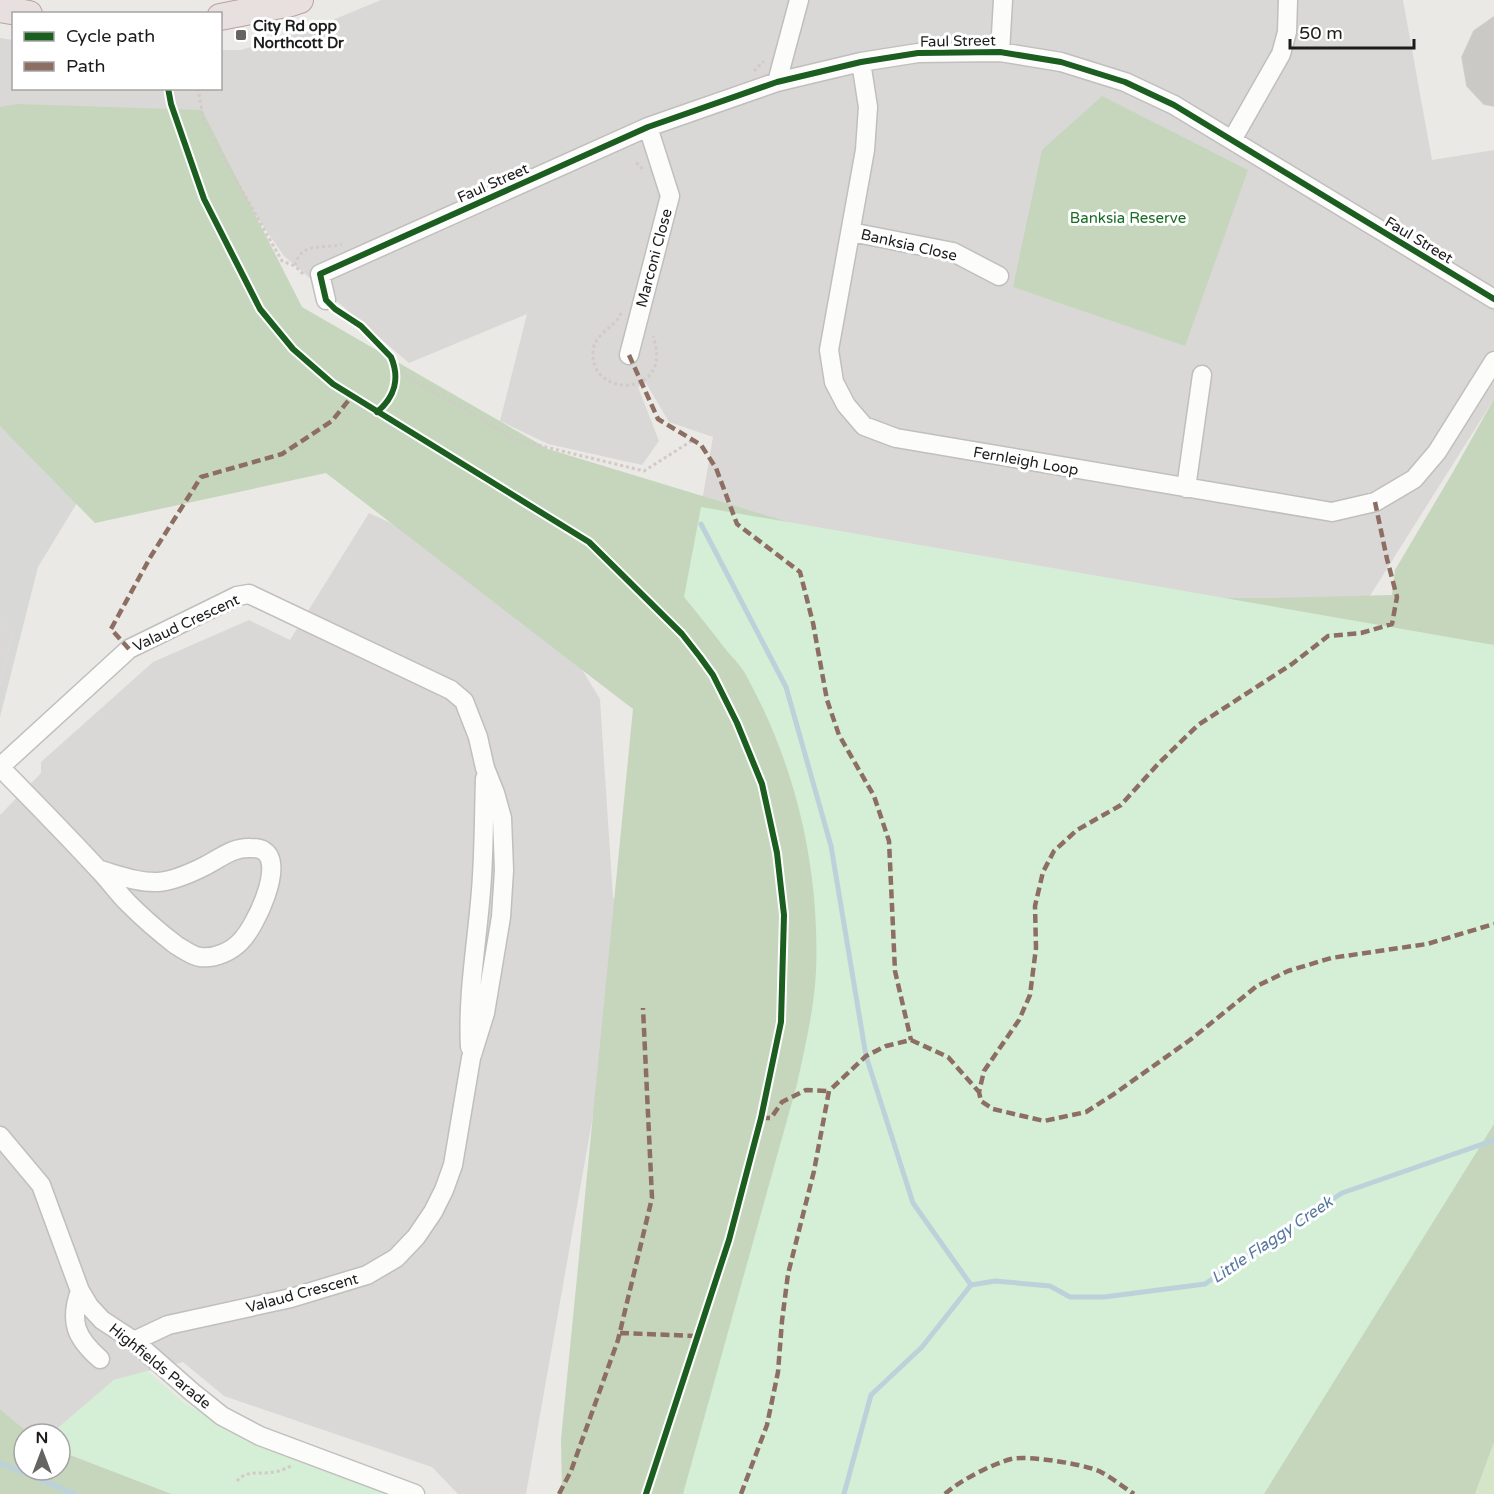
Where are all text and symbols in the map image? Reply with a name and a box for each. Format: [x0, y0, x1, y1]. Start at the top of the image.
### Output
legend [12, 12, 222, 90]
scale bar [1290, 12, 1414, 50]
place label: City Rd opp Northcott Dr [253, 17, 344, 52]
text: 50 m [1299, 22, 1343, 44]
text: Cycle path [66, 25, 155, 47]
marker: City Rd opp Northcott Dr [234, 28, 248, 42]
street label: Faul Street [920, 31, 996, 51]
text: Path [66, 55, 105, 77]
street label: Faul Street [455, 159, 532, 207]
street label: Marconi Close [632, 207, 676, 309]
park label: Banksia Reserve [1070, 209, 1186, 227]
street label: Faul Street [1382, 213, 1456, 267]
street label: Banksia Close [859, 225, 959, 265]
street label: Fernleigh Loop [972, 443, 1080, 479]
street label: Valaud Crescent [130, 590, 242, 656]
water label: Little Flaggy Creek [1208, 1191, 1337, 1288]
street label: Valaud Crescent [244, 1269, 360, 1317]
street label: Highfields Parade [105, 1319, 215, 1413]
north arrow [12, 1422, 72, 1482]
text: N [36, 1428, 48, 1448]

